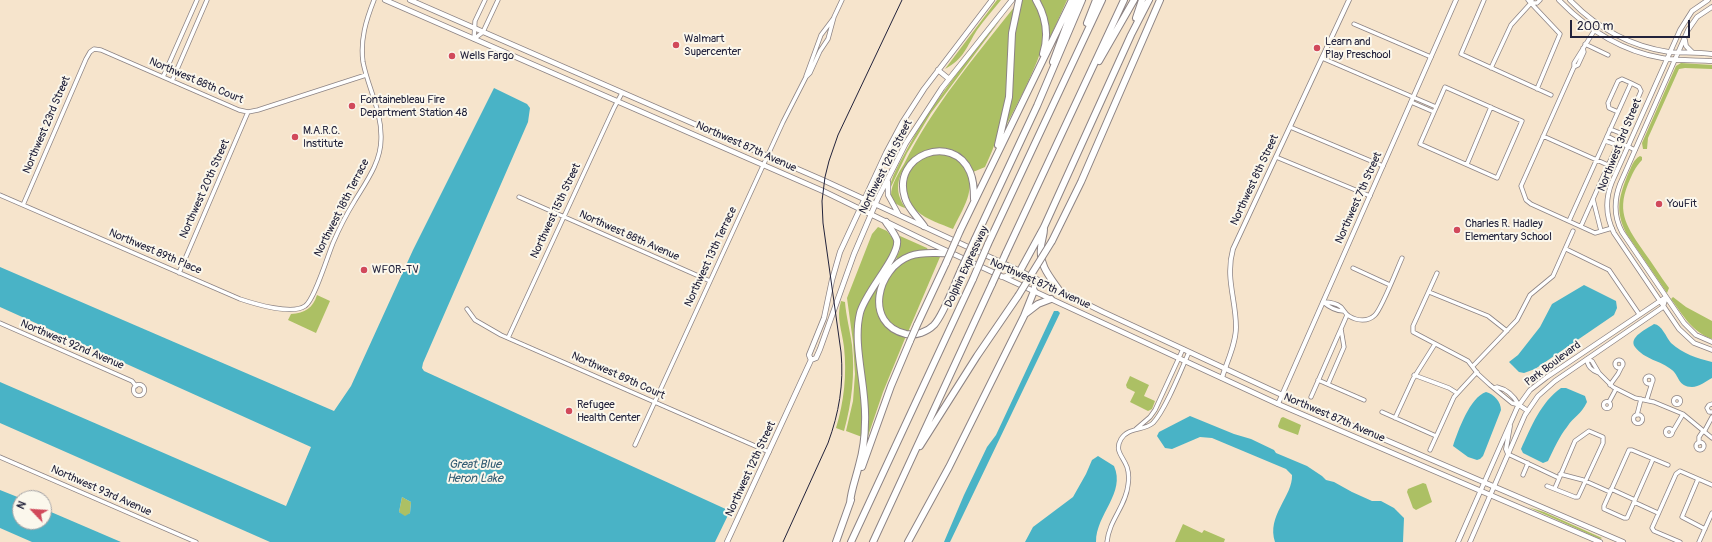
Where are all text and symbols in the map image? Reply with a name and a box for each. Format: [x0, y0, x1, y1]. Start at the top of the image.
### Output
scale bar [1572, 12, 1692, 38]
text: 200 m [1577, 19, 1613, 34]
place label: Walmart Supercenter [684, 32, 741, 58]
place label: Learn and Play Preschool [1325, 35, 1391, 61]
marker: Walmart Supercenter [671, 40, 681, 50]
marker: Learn and Play Preschool [1312, 43, 1322, 53]
place label: Wells Fargo [460, 49, 514, 63]
marker: Wells Fargo [447, 51, 457, 61]
street label: Northwest 88th Court [147, 55, 245, 107]
street label: Northwest 23rd Street [20, 74, 74, 176]
place label: Fontainebleau Fire Department Station 48 [360, 93, 467, 119]
street label: Northwest 3rd Street [1595, 97, 1645, 193]
marker: Fontainebleau Fire Department Station 48 [347, 101, 357, 111]
street label: Northwest 12th Street [857, 118, 915, 216]
street label: Northwest 87th Avenue [694, 119, 798, 175]
place label: M.A.R.C. Institute [303, 124, 343, 150]
marker: M.A.R.C. Institute [290, 132, 300, 142]
street label: Northwest 8th Street [1228, 132, 1282, 228]
street label: Northwest 20th Street [177, 137, 233, 241]
street label: Northwest 7th Street [1333, 150, 1385, 246]
street label: Northwest 18th Terrace [312, 157, 372, 259]
street label: Northwest 15th Street [528, 161, 584, 261]
place label: YouFit [1667, 197, 1697, 211]
marker: YouFit [1654, 199, 1664, 209]
street label: Northwest 13th Terrace [682, 205, 740, 309]
street label: Northwest 88th Avenue [577, 208, 681, 264]
place label: Charles R. Hadley Elementary School [1465, 217, 1552, 243]
street label: Dolphin Expressway [942, 224, 992, 310]
marker: Charles R. Hadley Elementary School [1452, 225, 1462, 235]
street label: Northwest 89th Place [107, 226, 203, 278]
street label: Northwest 87th Avenue [988, 256, 1092, 312]
place label: WFOR-TV [372, 263, 419, 277]
marker: WFOR-TV [359, 265, 369, 275]
street label: Northwest 92nd Avenue [18, 317, 126, 373]
street label: Park Boulevard [1522, 339, 1584, 389]
street label: Northwest 89th Court [569, 349, 667, 403]
street label: Northwest 87th Avenue [1281, 391, 1387, 445]
place label: Refugee Health Center [577, 398, 641, 424]
marker: Refugee Health Center [564, 406, 574, 416]
street label: Northwest 12th Street [723, 419, 779, 519]
water label: Great Blue Heron Lake [447, 458, 503, 486]
street label: Northwest 93rd Avenue [49, 463, 153, 519]
north arrow [12, 490, 52, 530]
text: N [14, 499, 29, 511]

